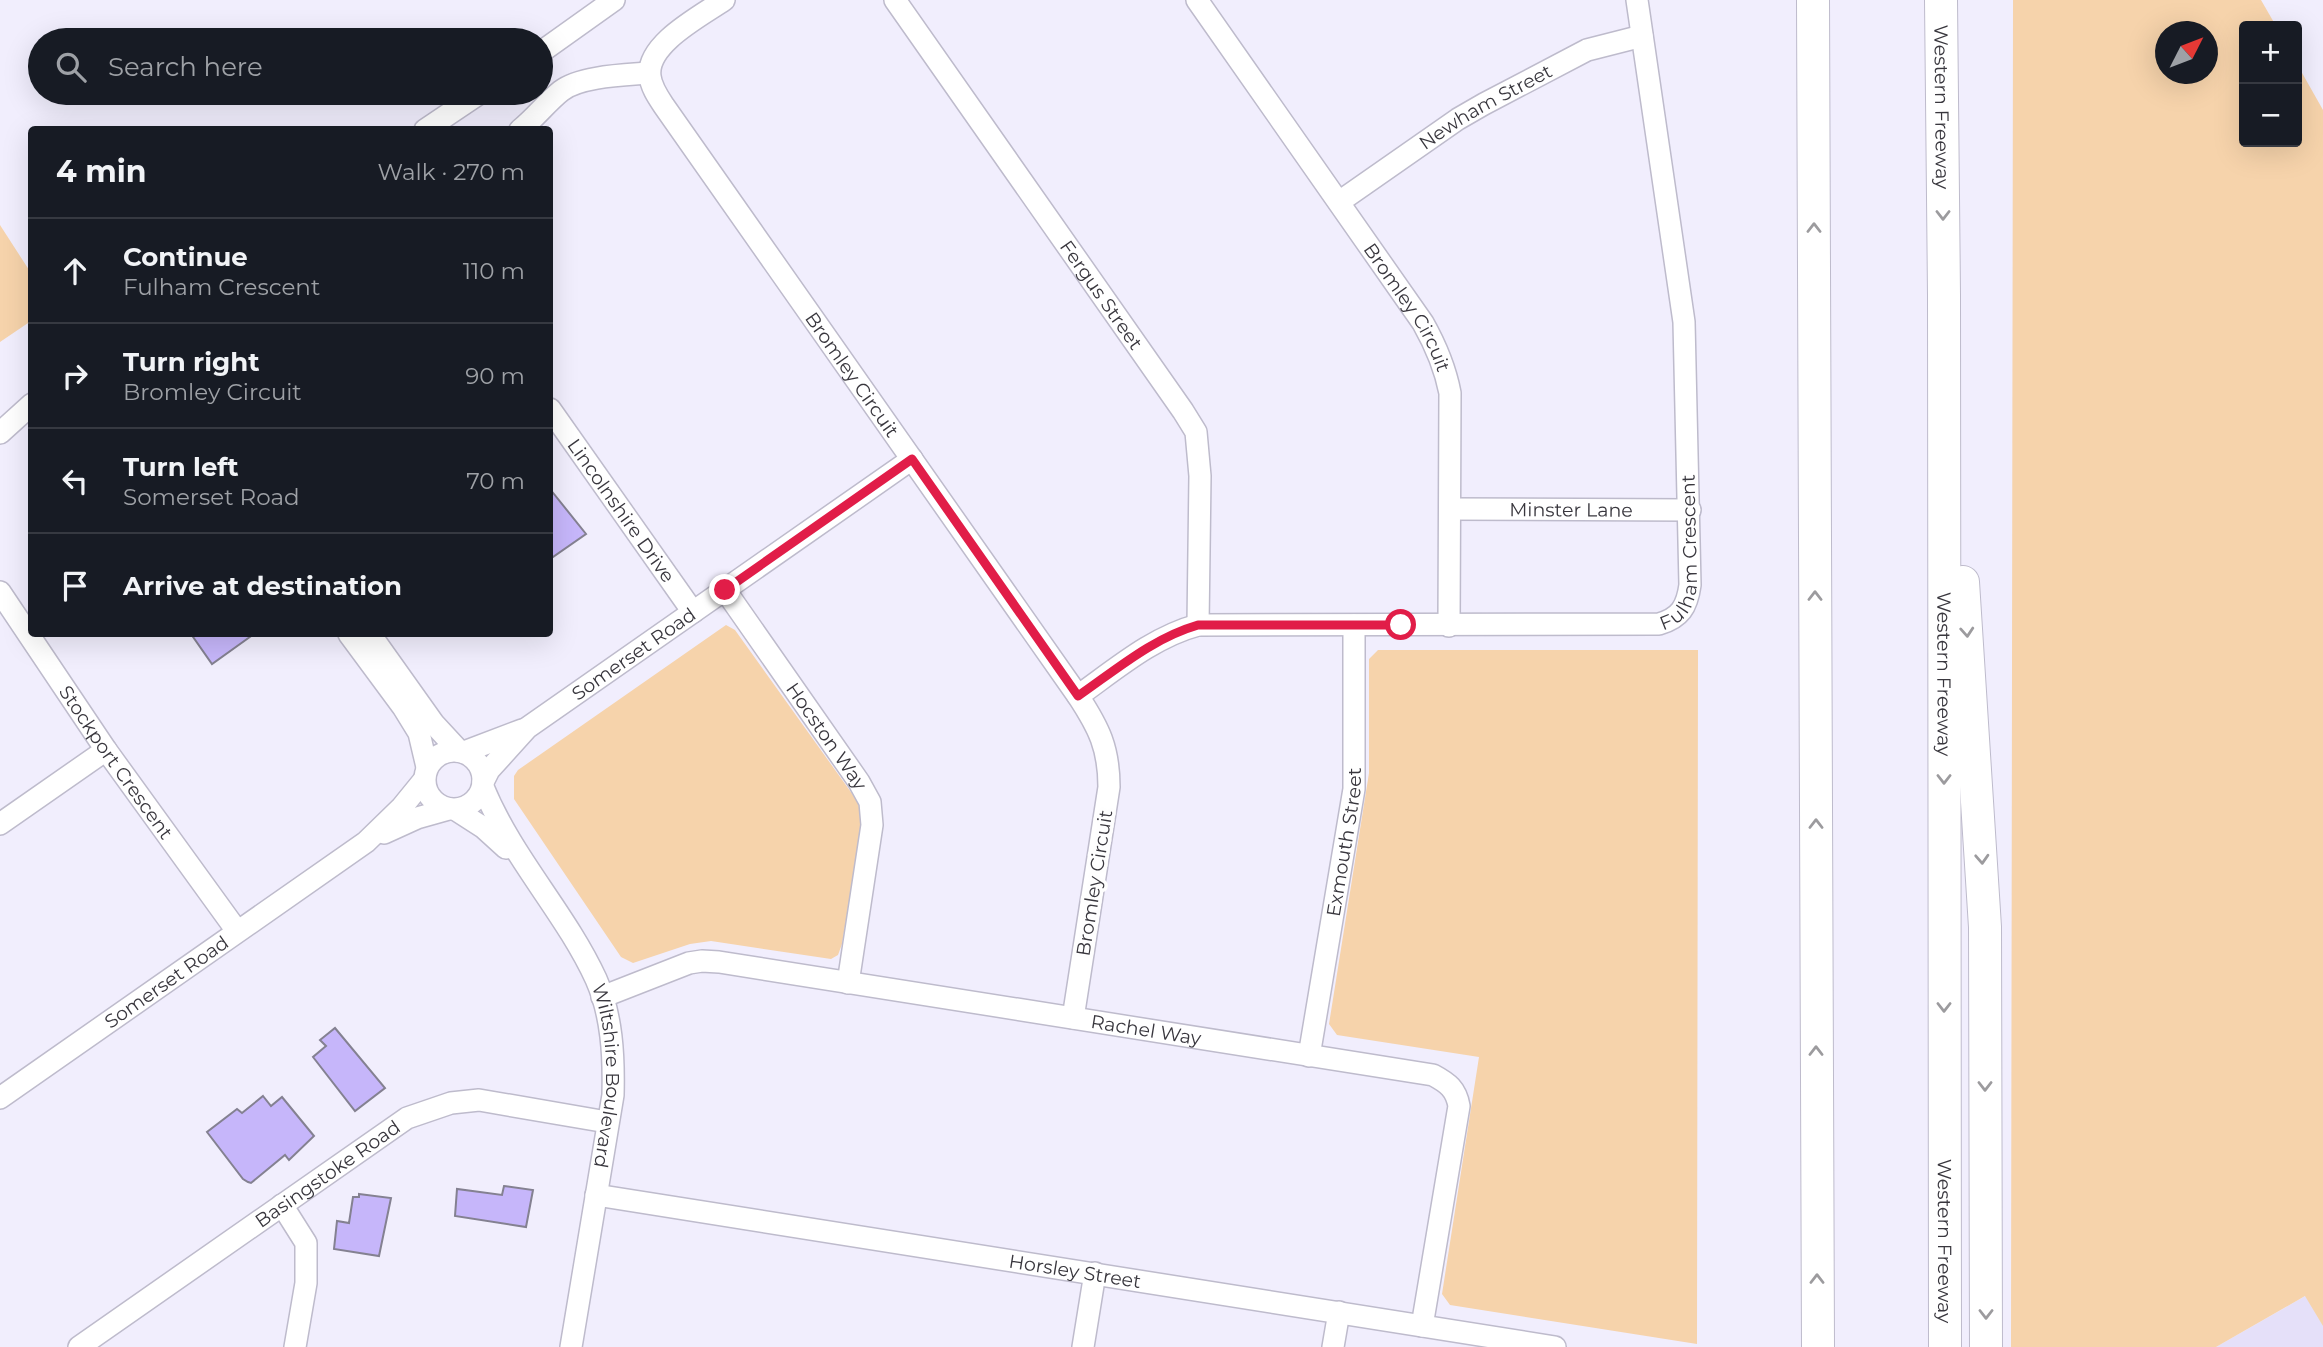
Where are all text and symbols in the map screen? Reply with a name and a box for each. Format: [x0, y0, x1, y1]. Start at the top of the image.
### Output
north arrow [2155, 21, 2218, 84]
map controls [2239, 21, 2302, 147]
button: + [2239, 21, 2302, 84]
street label: Western Freeway [1929, 25, 1954, 190]
search box [28, 28, 553, 105]
icon: search [52, 48, 90, 86]
text: Search here [108, 51, 263, 83]
street label: Newham Street [1415, 59, 1556, 155]
button: − [2239, 84, 2302, 147]
text: 4 min [56, 153, 146, 190]
text: Walk · 270 m [378, 158, 525, 186]
one-way arrow [1935, 210, 1951, 221]
one-way arrow [1806, 222, 1821, 233]
street label: Fergus Street [1055, 236, 1148, 354]
street label: Bromley Circuit [1359, 239, 1455, 375]
text: Continue [123, 241, 248, 273]
icon: ahead [56, 252, 94, 290]
text: 110 m [463, 257, 525, 285]
text: Fulham Crescent [123, 273, 320, 301]
street label: Bromley Circuit [800, 308, 904, 442]
text: Turn right [123, 346, 259, 378]
icon: right [56, 357, 94, 395]
text: 90 m [465, 362, 525, 390]
text: Bromley Circuit [123, 378, 302, 406]
street label: Lincolnshire Drive [562, 434, 680, 587]
text: Turn left [123, 451, 239, 483]
icon: left [56, 462, 94, 500]
text: 70 m [466, 467, 525, 495]
street label: Fulham Crescent [1656, 474, 1702, 635]
text: Somerset Road [123, 483, 300, 511]
street label: Minster Lane [1509, 498, 1633, 522]
icon: arrive [56, 567, 94, 605]
text: Arrive at destination [123, 570, 402, 602]
route end [709, 574, 740, 605]
one-way arrow [1807, 591, 1823, 601]
street label: Western Freeway [1932, 592, 1955, 757]
street label: Somerset Road [567, 603, 700, 705]
route start [1385, 609, 1416, 640]
one-way arrow [1959, 626, 1974, 637]
street label: Hocston Way [781, 678, 872, 794]
street label: Stockport Crescent [54, 681, 178, 844]
street label: Exmouth Street [1322, 767, 1366, 918]
one-way arrow [1936, 775, 1952, 785]
street label: Bromley Circuit [1072, 808, 1117, 958]
one-way arrow [1808, 818, 1824, 829]
one-way arrow [1974, 853, 1989, 864]
street label: Somerset Road [100, 931, 233, 1033]
street label: Wiltshire Boulevard [587, 981, 624, 1170]
one-way arrow [1936, 1002, 1952, 1013]
street label: Rachel Way [1089, 1010, 1203, 1050]
one-way arrow [1809, 1046, 1824, 1057]
one-way arrow [1977, 1081, 1993, 1092]
street label: Basingstoke Road [251, 1115, 405, 1232]
street label: Western Freeway [1933, 1159, 1956, 1324]
street label: Horsley Street [1007, 1250, 1143, 1293]
one-way arrow [1809, 1273, 1825, 1284]
one-way arrow [1978, 1309, 1994, 1319]

